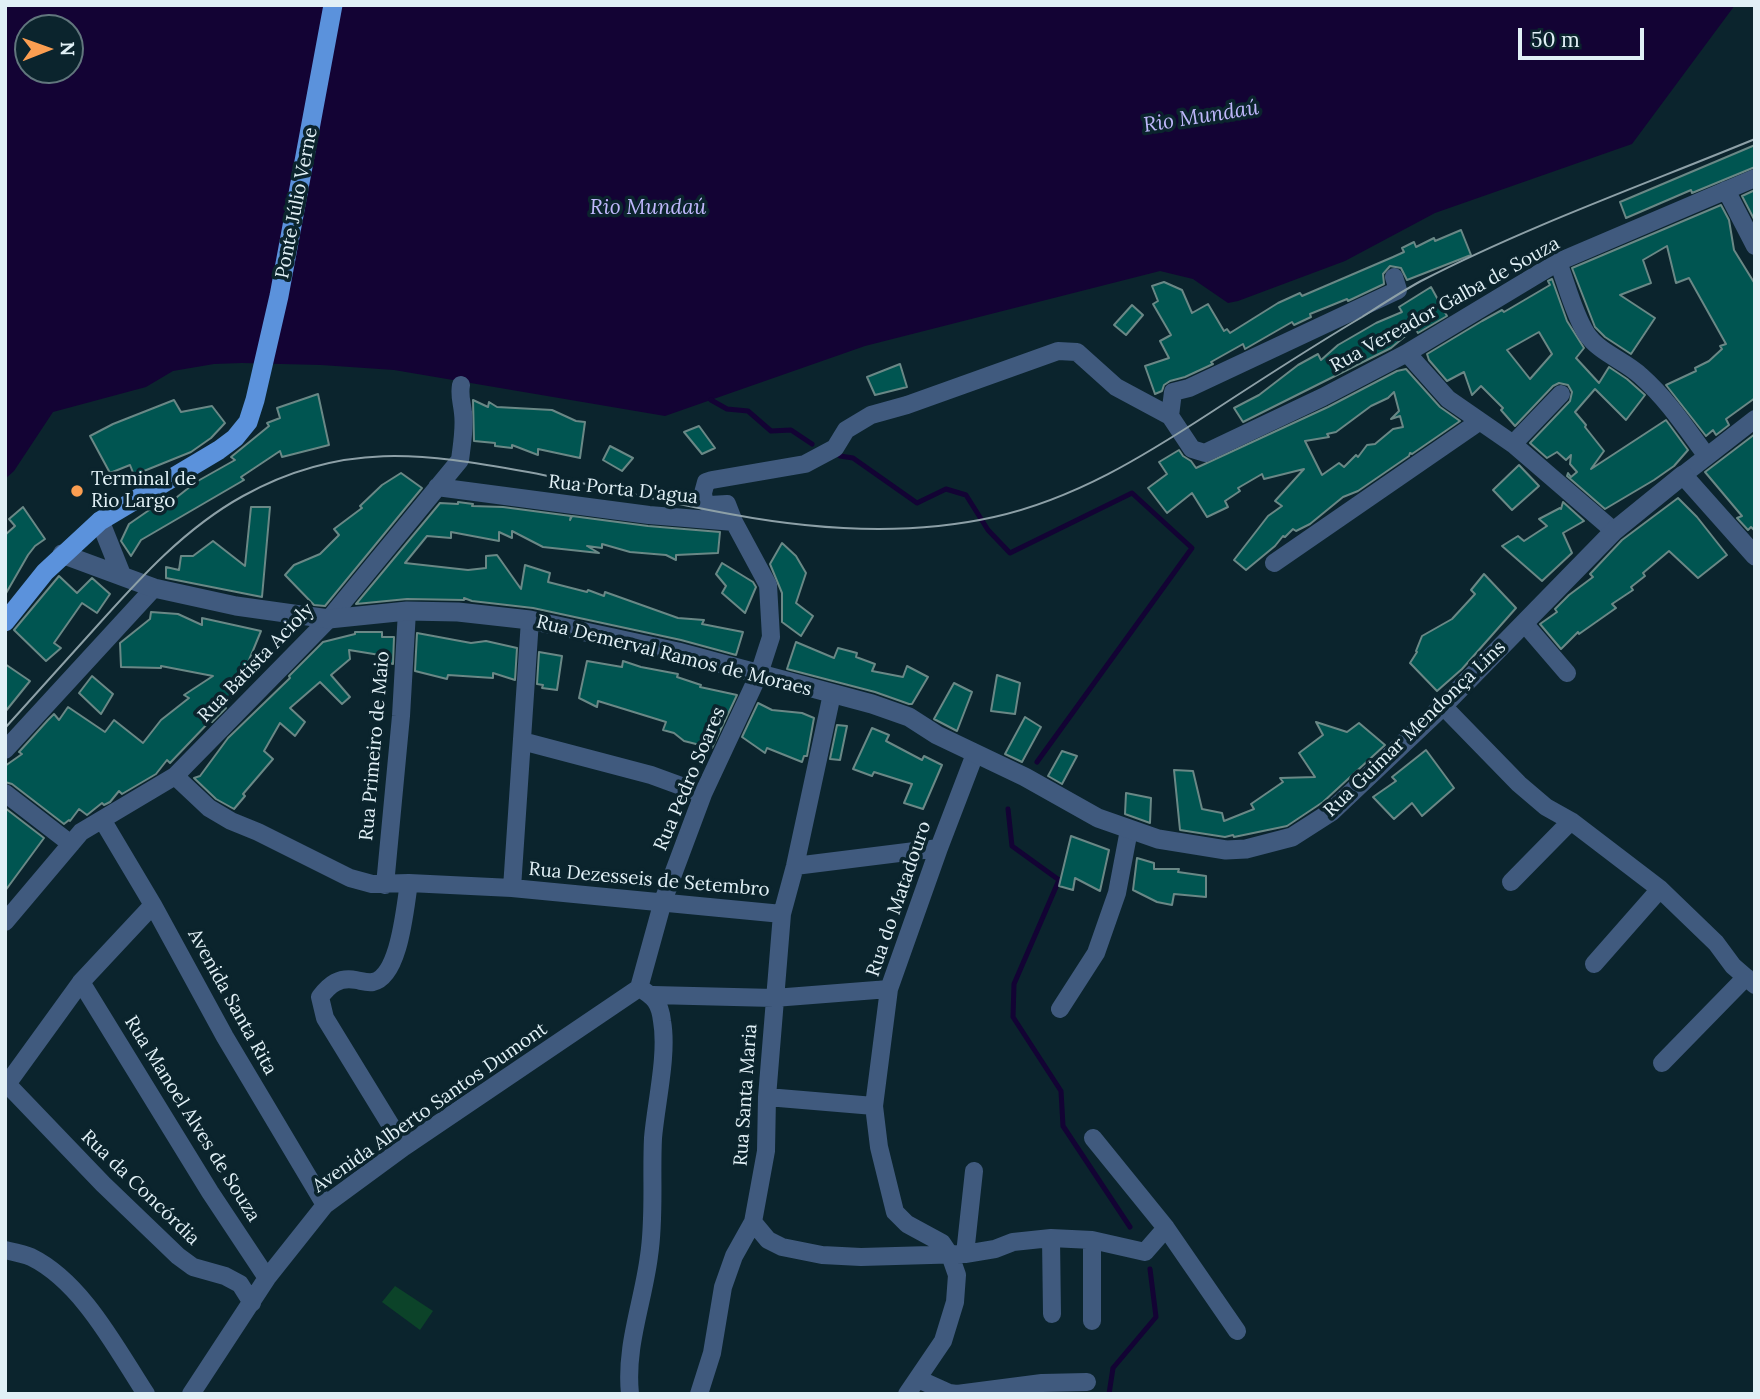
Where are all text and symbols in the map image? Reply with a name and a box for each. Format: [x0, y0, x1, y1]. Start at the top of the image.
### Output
north arrow [14, 14, 84, 84]
scale bar [1522, 14, 1648, 58]
text: 50 m [1531, 26, 1580, 53]
text: N [56, 41, 80, 56]
water label: Rio Mundaú [1142, 95, 1260, 139]
street label: Ponte Júlio Verne [271, 125, 323, 281]
water label: Rio Mundaú [590, 195, 706, 221]
street label: Rua Vereador Galba de Souza [1326, 232, 1564, 378]
place label: Terminal de Rio Largo [91, 469, 196, 513]
street label: Rua Porta D'agua [547, 471, 699, 509]
marker: Terminal de Rio Largo [69, 483, 85, 499]
street label: Rua Batista Acioly [193, 599, 319, 727]
street label: Rua Demerval Ramos de Moraes [534, 611, 814, 701]
street label: Rua Guimar Mendonça Lins [1319, 636, 1511, 822]
street label: Rua Primeiro de Maio [355, 650, 395, 842]
street label: Rua Pedro Soares [649, 704, 731, 854]
street label: Rua do Matadouro [862, 818, 936, 980]
street label: Rua Dezesseis de Setembro [528, 858, 770, 902]
street label: Avenida Santa Rita [182, 925, 282, 1079]
street label: Rua Manoel Alves de Souza [119, 1012, 265, 1226]
street label: Avenida Alberto Santos Dumont [308, 1018, 552, 1198]
street label: Rua Santa Maria [730, 1023, 762, 1167]
street label: Rua da Concórdia [76, 1126, 204, 1250]

